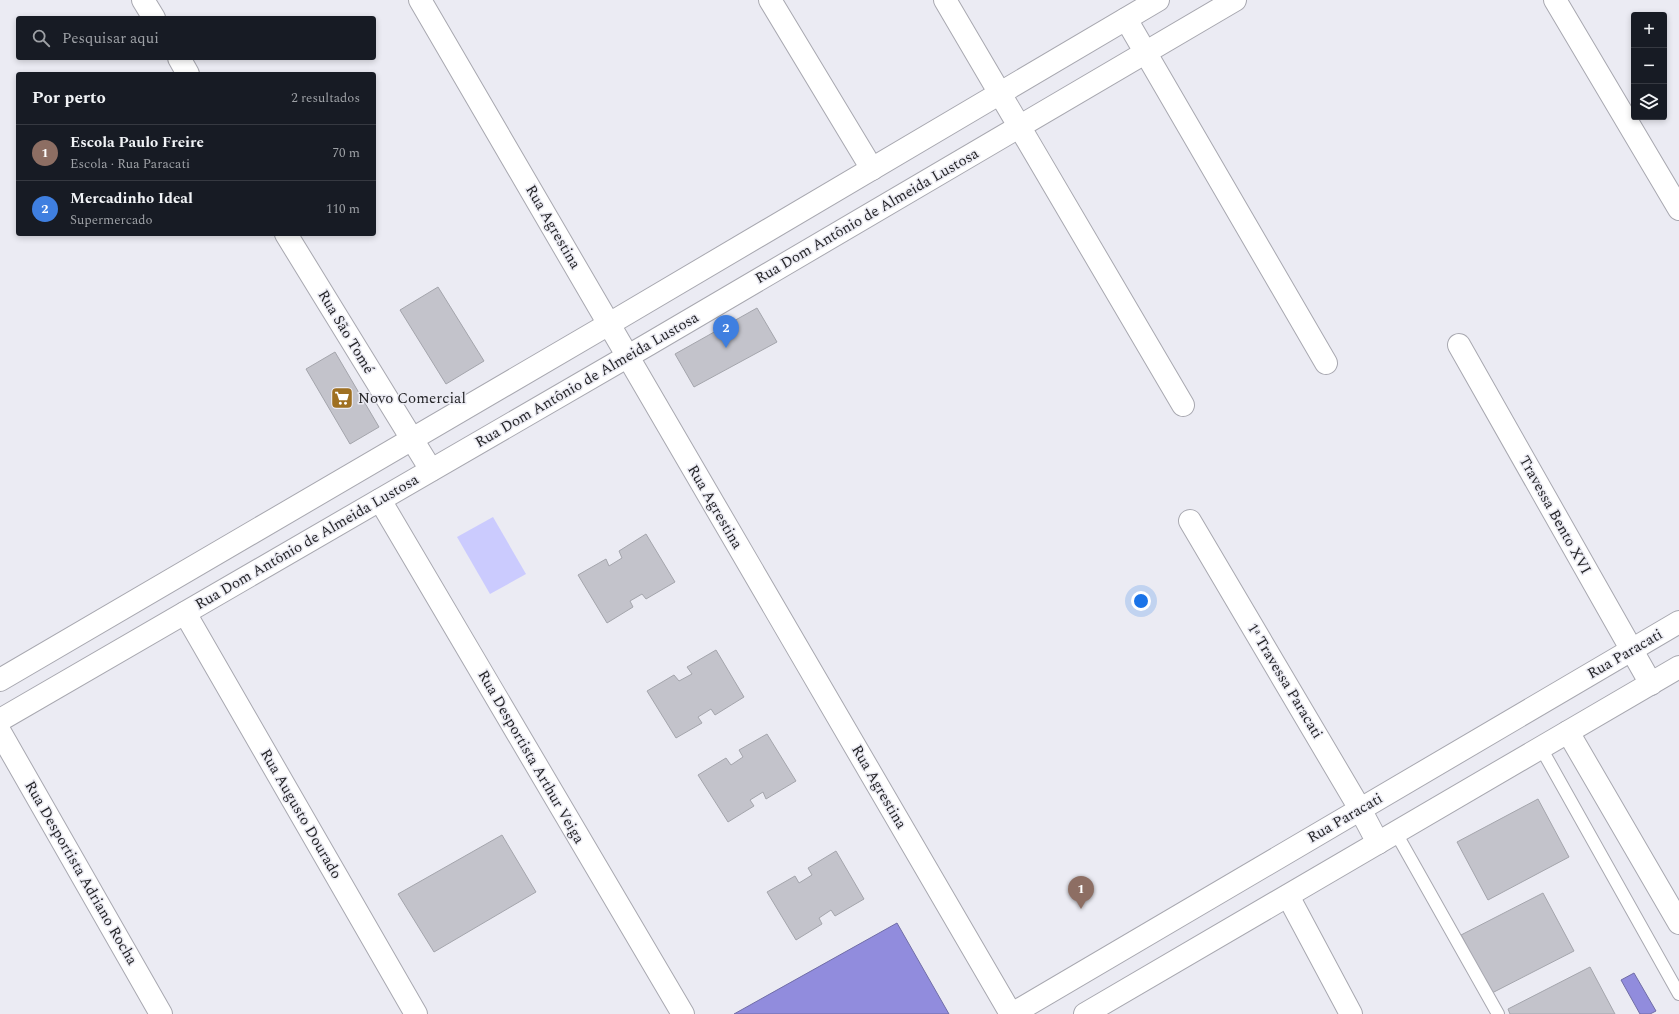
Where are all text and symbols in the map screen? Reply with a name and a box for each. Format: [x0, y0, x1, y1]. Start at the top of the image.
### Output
map controls [1631, 12, 1667, 120]
button: + [1631, 12, 1667, 48]
search box [16, 16, 376, 60]
icon: search [30, 27, 52, 49]
text: Pesquisar aqui [62, 27, 159, 50]
button: − [1631, 48, 1667, 84]
button: layers [1631, 84, 1667, 120]
text: Por perto [32, 85, 106, 111]
text: 2 resultados [291, 88, 360, 108]
text: Escola Paulo Freire [70, 131, 204, 154]
street label: Rua Dom Antônio de Almeida Lustosa [751, 142, 984, 290]
text: 1 [41, 143, 49, 163]
text: 70 m [333, 143, 360, 163]
text: Escola · Rua Paracati [70, 154, 190, 174]
street label: Rua Agrestina [520, 181, 587, 274]
text: Mercadinho Ideal [70, 187, 193, 210]
text: 2 [41, 199, 49, 219]
text: 110 m [326, 199, 360, 219]
text: Supermercado [70, 210, 153, 230]
street label: Rua São Tomé [312, 286, 380, 378]
street label: Rua Dom Antônio de Almeida Lustosa [471, 306, 704, 454]
pin: 2 [713, 315, 739, 348]
supermarket icon: Novo Comercial [329, 385, 355, 411]
place label: Novo Comercial [358, 387, 466, 410]
street label: Travessa Bento XVI [1513, 452, 1597, 578]
street label: Rua Agrestina [682, 461, 749, 554]
street label: Rua Dom Antônio de Almeida Lustosa [191, 468, 424, 616]
your location [1131, 591, 1151, 611]
street label: 1ᵃ Travessa Paracati [1241, 619, 1329, 743]
street label: Rua Paracati [1583, 623, 1667, 685]
street label: Rua Desportista Arthur Veiga [472, 666, 591, 849]
street label: Rua Agrestina [846, 741, 913, 834]
street label: Rua Augusto Dourado [254, 745, 348, 883]
street label: Rua Desportista Adriano Rocha [19, 777, 144, 970]
street label: Rua Paracati [1303, 787, 1387, 849]
pin: 1 [1068, 876, 1094, 909]

